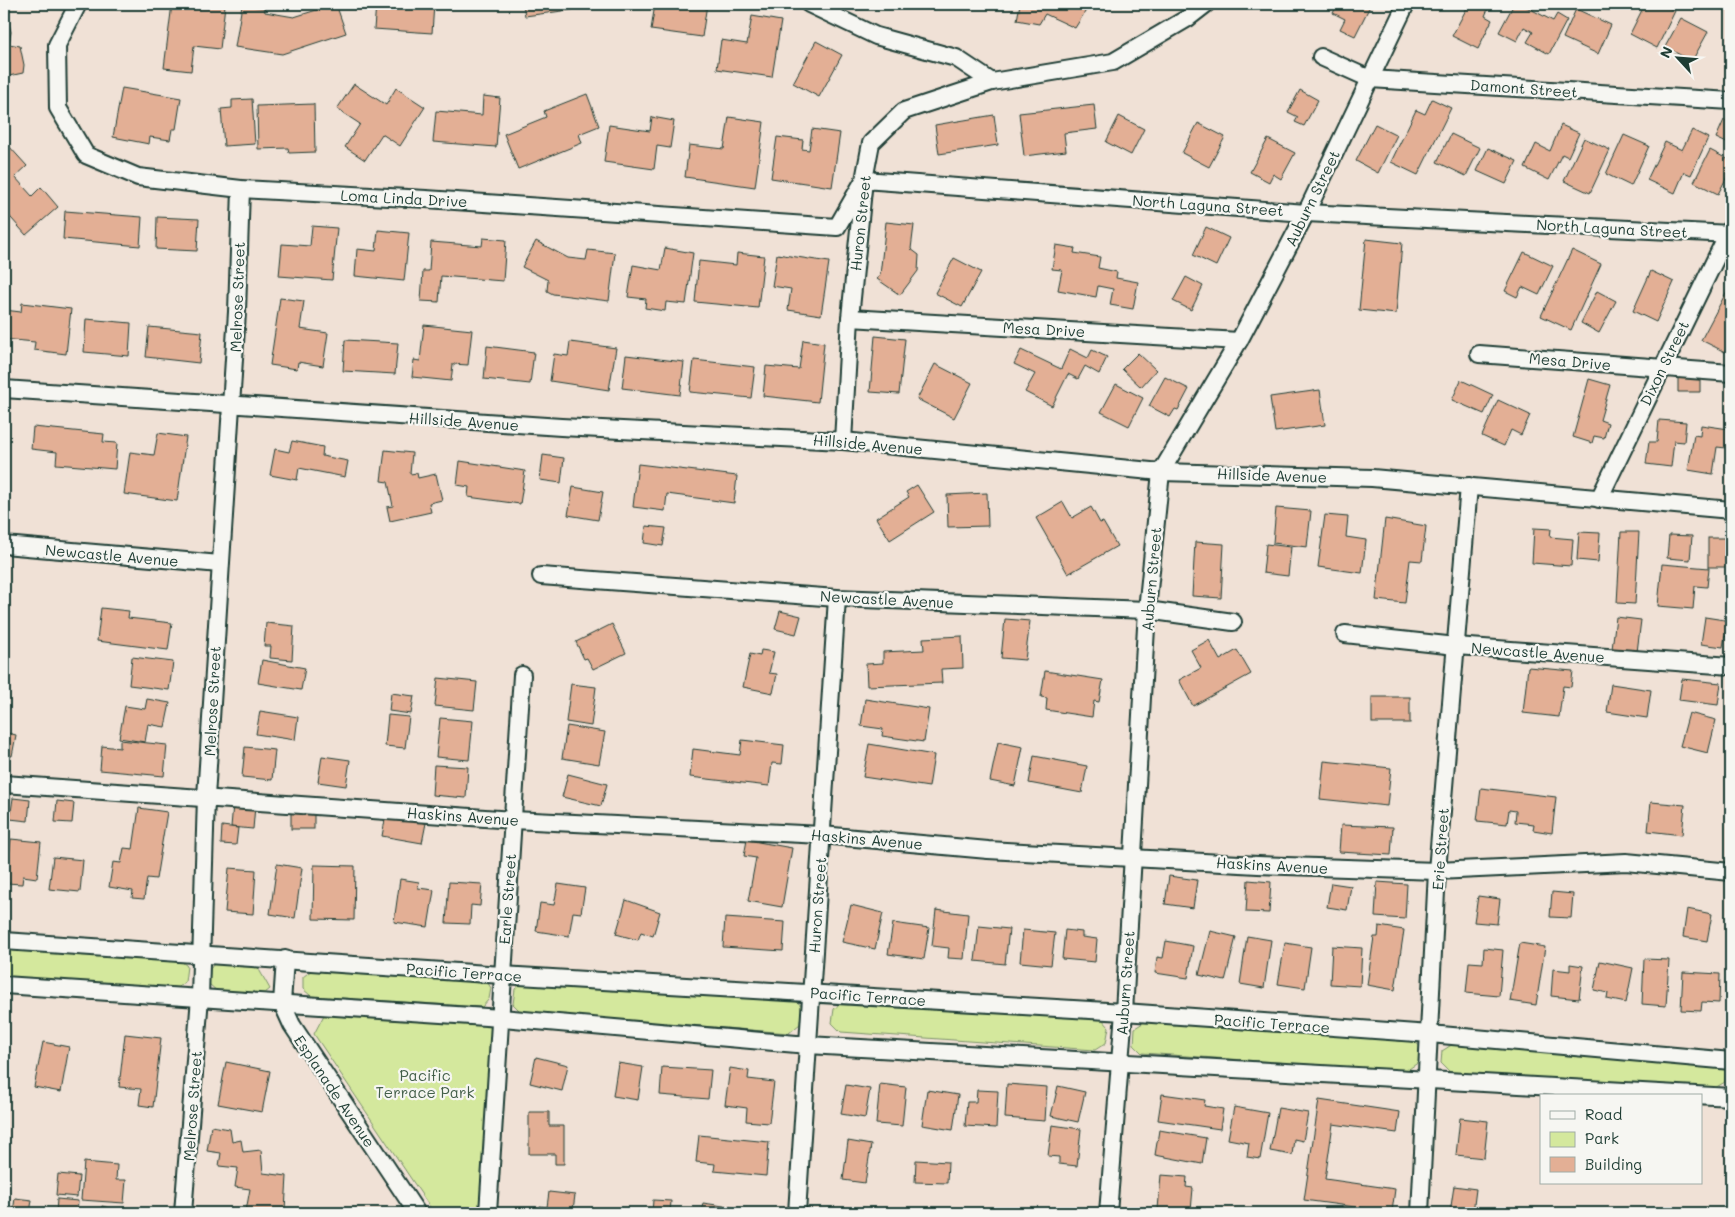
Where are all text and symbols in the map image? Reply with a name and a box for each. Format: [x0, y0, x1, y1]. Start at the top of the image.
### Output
north arrow [1652, 32, 1702, 82]
text: N [1655, 43, 1677, 61]
street label: Damont Street [1469, 74, 1579, 102]
street label: Auburn Street [1280, 147, 1344, 249]
street label: Huron Street [845, 174, 875, 272]
street label: Loma Linda Drive [340, 185, 468, 211]
street label: North Laguna Street [1132, 190, 1284, 220]
street label: North Laguna Street [1536, 214, 1688, 242]
street label: Melrose Street [225, 241, 249, 353]
street label: Mesa Drive [1002, 317, 1086, 341]
street label: Dixon Street [1635, 317, 1693, 409]
street label: Mesa Drive [1528, 347, 1612, 375]
street label: Hillside Avenue [408, 407, 520, 435]
street label: Hillside Avenue [812, 429, 924, 459]
street label: Hillside Avenue [1217, 463, 1327, 487]
street label: Auburn Street [1136, 526, 1166, 632]
street label: Newcastle Avenue [44, 539, 180, 571]
street label: Newcastle Avenue [820, 586, 954, 612]
street label: Newcastle Avenue [1471, 637, 1605, 667]
street label: Melrose Street [199, 645, 225, 757]
street label: Haskins Avenue [406, 802, 520, 830]
street label: Erie Street [1427, 807, 1453, 891]
street label: Haskins Avenue [810, 824, 924, 854]
street label: Haskins Avenue [1215, 852, 1329, 878]
street label: Earle Street [494, 853, 520, 945]
street label: Huron Street [804, 856, 830, 954]
street label: Auburn Street [1111, 930, 1139, 1036]
street label: Pacific Terrace [405, 958, 523, 986]
street label: Pacific Terrace [809, 982, 927, 1010]
street label: Pacific Terrace [1213, 1009, 1331, 1037]
street label: Esplanade Avenue [290, 1031, 380, 1151]
street label: Melrose Street [178, 1050, 206, 1162]
park label: Pacific Terrace Park [376, 1065, 475, 1102]
legend [1540, 1094, 1702, 1184]
text: Road [1585, 1104, 1622, 1124]
text: Park [1585, 1128, 1619, 1148]
text: Building [1585, 1154, 1642, 1174]

